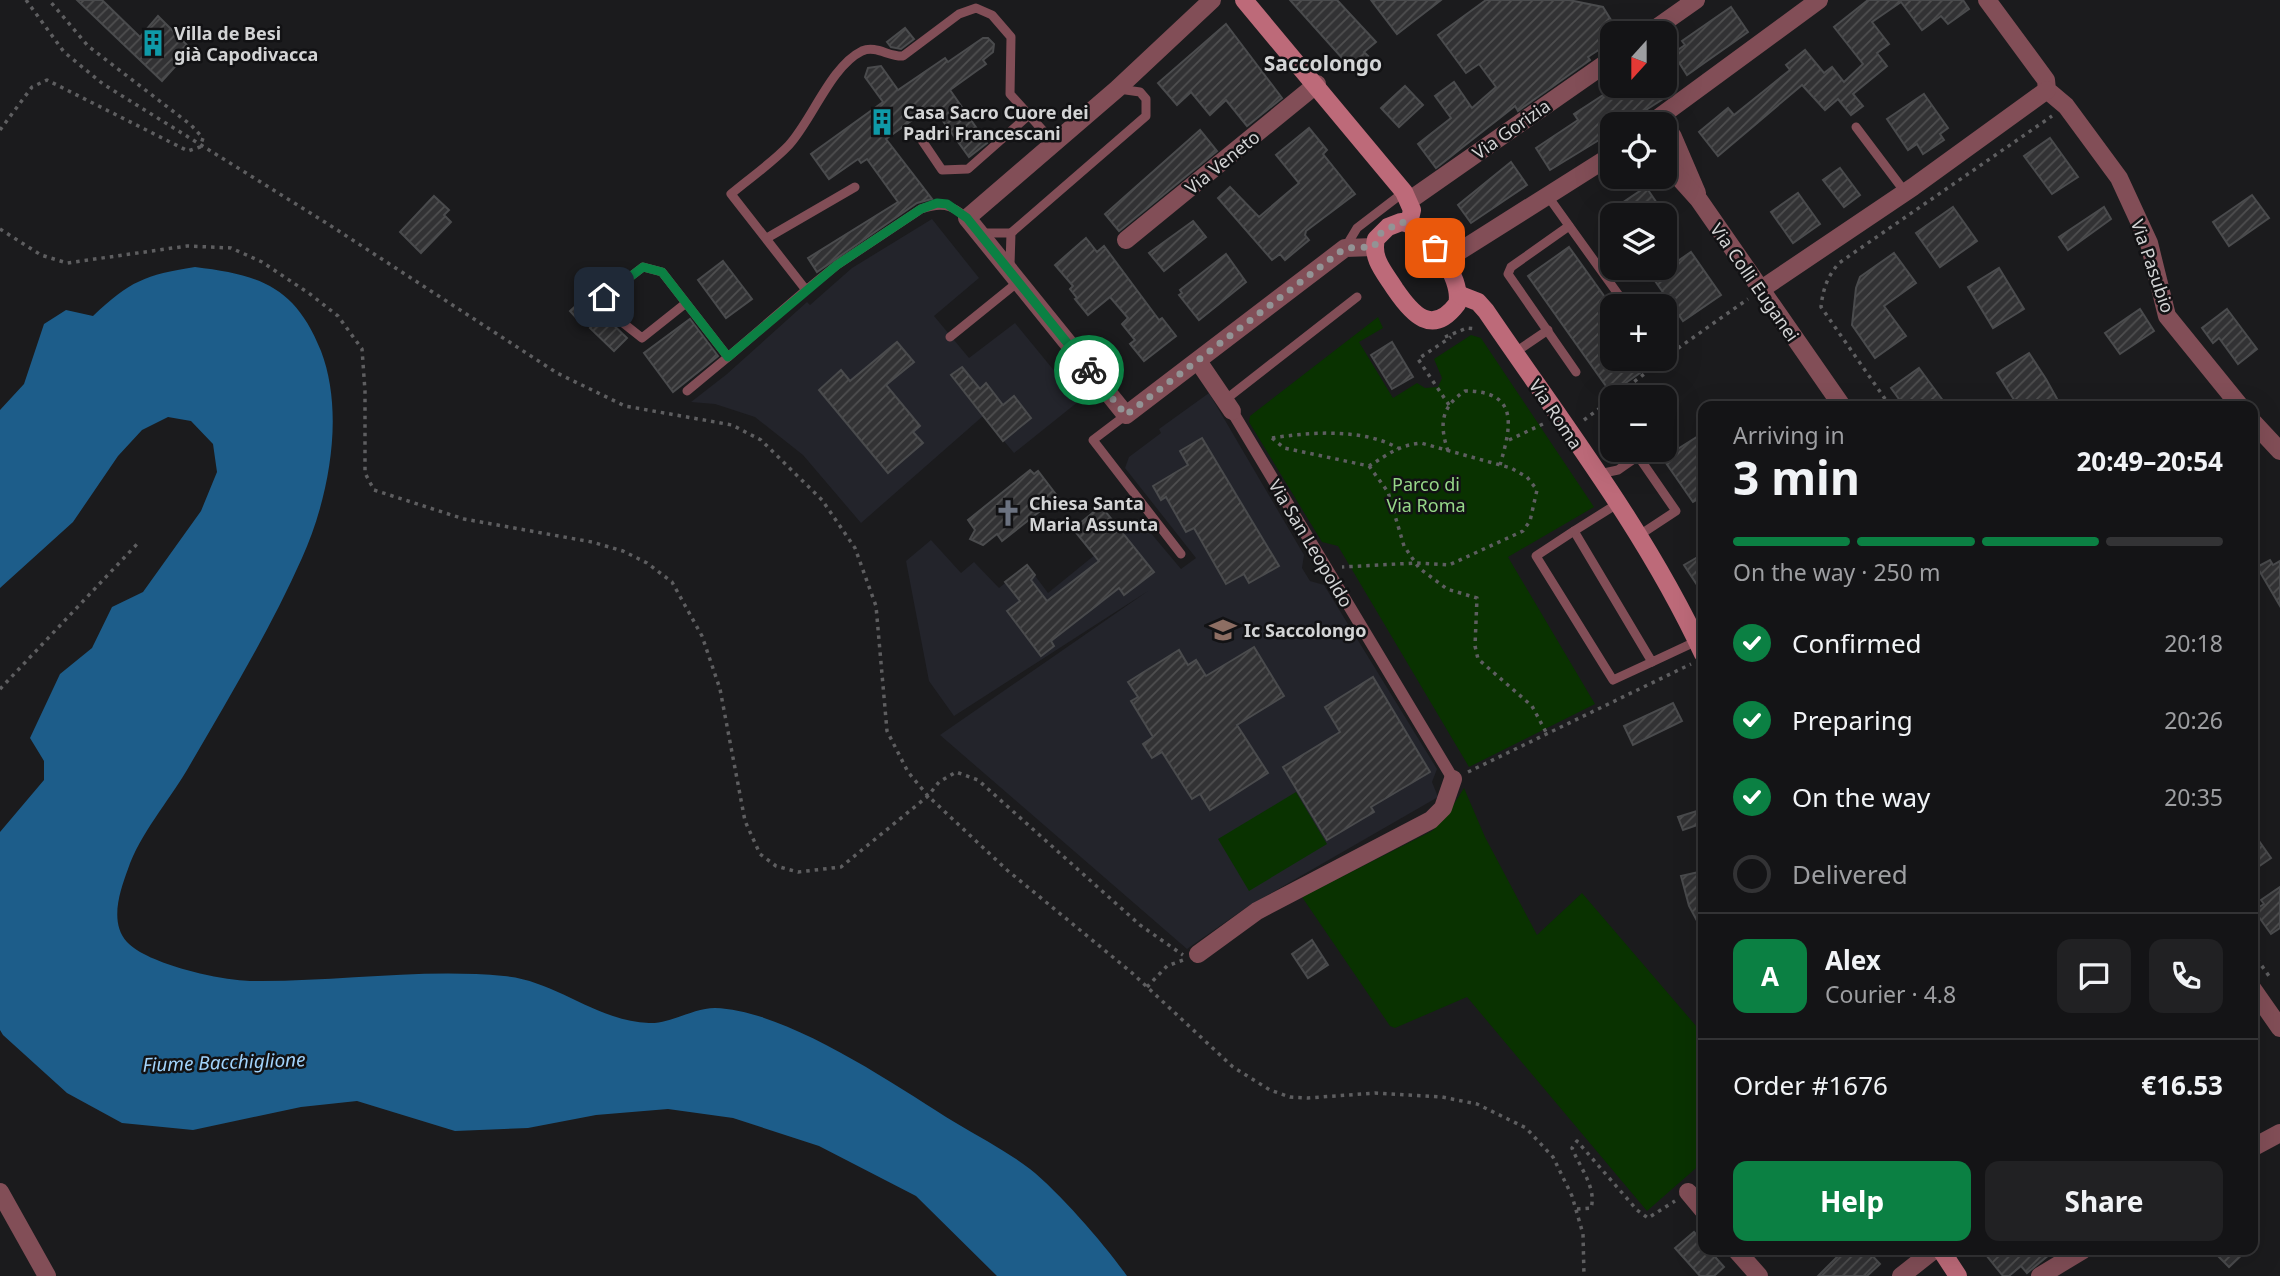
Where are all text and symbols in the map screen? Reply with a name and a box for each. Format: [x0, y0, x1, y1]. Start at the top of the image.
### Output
place label: Villa de Besi già Capodivacca [174, 21, 318, 66]
north arrow [1600, 21, 1676, 98]
map controls [1600, 21, 1677, 462]
building icon: Villa de Besi già Capodivacca [138, 28, 168, 58]
district label: Saccolongo [1264, 49, 1382, 77]
street label: Via Gorizia [1467, 94, 1555, 164]
place label: Casa Sacro Cuore dei Padri Francescani [903, 100, 1089, 145]
building icon: Casa Sacro Cuore dei Padri Francescani [867, 107, 897, 137]
button: locate [1600, 112, 1677, 189]
street label: Via Veneto [1180, 125, 1264, 199]
button: layers [1600, 203, 1677, 280]
street label: Via Pasubio [2126, 216, 2180, 316]
pin [1405, 218, 1465, 278]
street label: Via Colli Euganei [1705, 218, 1805, 346]
icon: bag [1416, 229, 1454, 267]
pin [574, 267, 634, 327]
icon: home [585, 278, 623, 316]
button: + [1600, 294, 1677, 371]
courier [1054, 335, 1124, 405]
icon: bike [1070, 351, 1108, 389]
street label: Via Roma [1524, 374, 1588, 454]
button: − [1600, 385, 1677, 462]
text: Arriving in [1733, 419, 1845, 451]
text: 20:49–20:54 [2076, 443, 2223, 479]
text: 3 min [1733, 446, 1860, 508]
park label: Parco di Via Roma [1386, 472, 1466, 517]
street label: Via San Leopoldo [1263, 475, 1359, 611]
place label: Chiesa Santa Maria Assunta [1029, 491, 1158, 536]
church icon: Chiesa Santa Maria Assunta [993, 498, 1023, 528]
text: On the way · 250 m [1733, 556, 1940, 588]
school or university icon: Ic Saccolongo [1208, 615, 1238, 645]
place label: Ic Saccolongo [1244, 618, 1366, 642]
icon: check [1733, 624, 1771, 662]
text: Confirmed [1792, 625, 1922, 661]
text: 20:18 [2164, 627, 2223, 659]
icon: check [1733, 701, 1771, 739]
text: Preparing [1792, 702, 1913, 738]
text: 20:26 [2164, 704, 2223, 736]
icon: check [1733, 778, 1771, 816]
text: On the way [1792, 779, 1930, 815]
text: 20:35 [2164, 781, 2223, 813]
text: Delivered [1792, 856, 1908, 892]
button: chat [2057, 939, 2131, 1013]
button: phone [2149, 939, 2223, 1013]
text: Alex [1825, 942, 1881, 978]
text: A [1761, 958, 1779, 994]
text: Courier · 4.8 [1825, 978, 1956, 1010]
water label: Fiume Bacchiglione [142, 1046, 306, 1078]
text: Order #1676 [1733, 1067, 1888, 1103]
text: €16.53 [2141, 1067, 2223, 1103]
button: Help [1733, 1161, 1971, 1241]
button: Share [1985, 1161, 2223, 1241]

